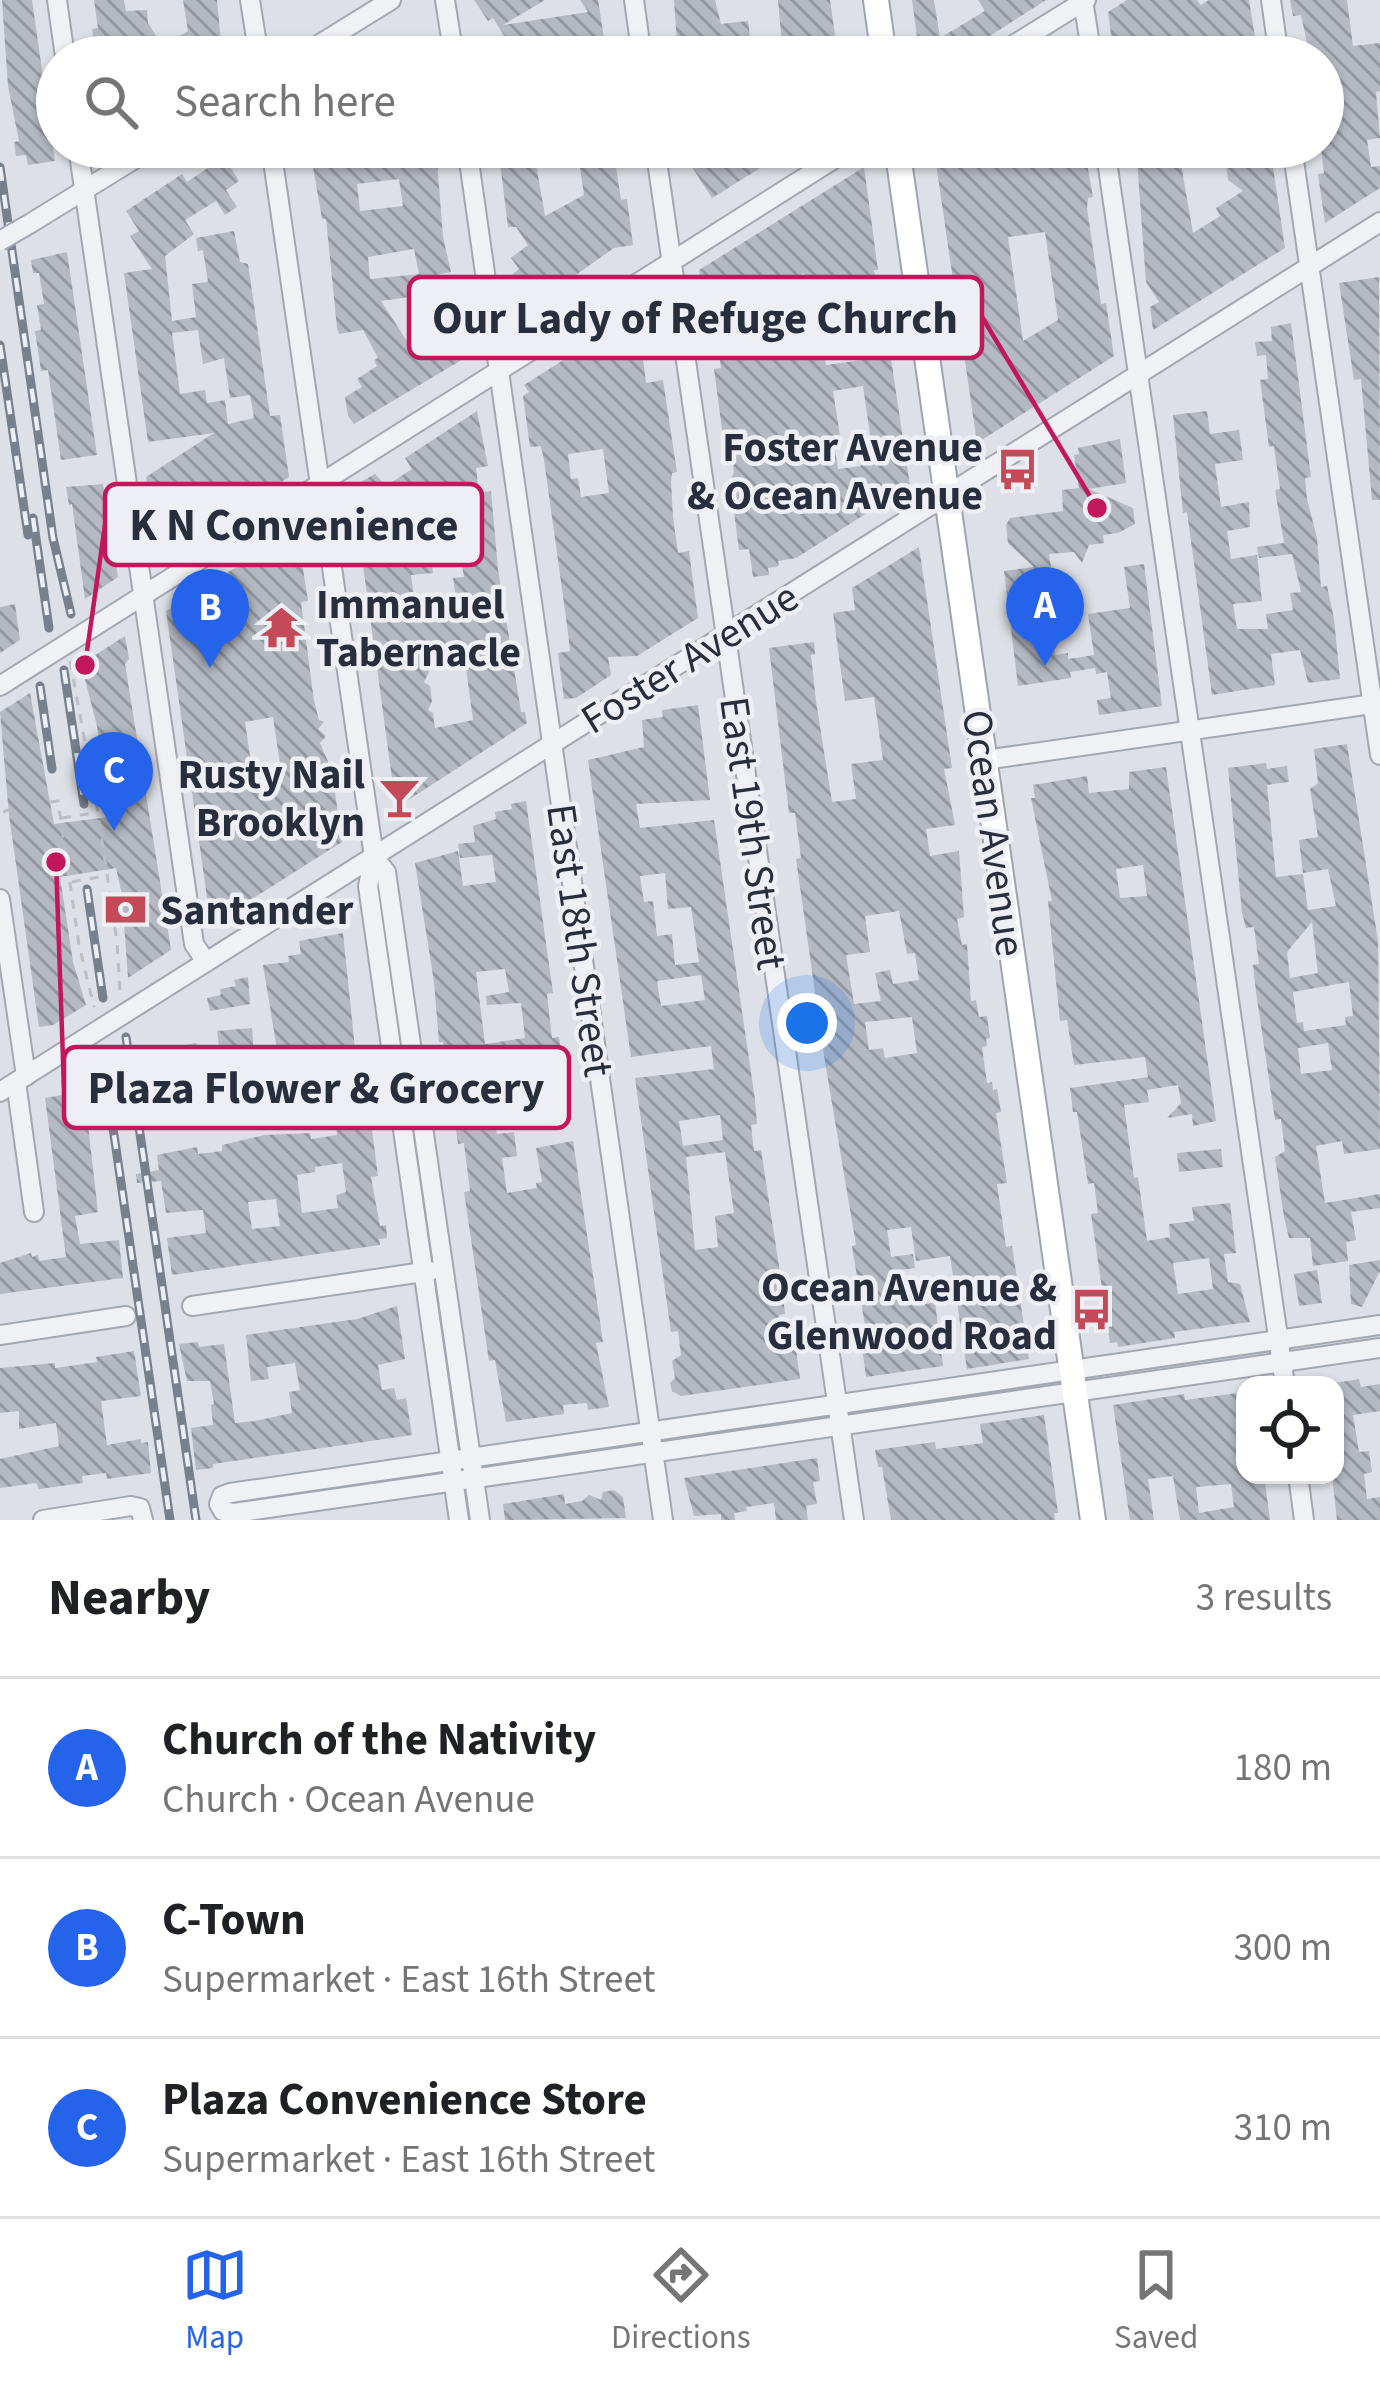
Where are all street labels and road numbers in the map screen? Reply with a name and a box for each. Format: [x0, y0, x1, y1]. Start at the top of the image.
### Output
street label: Foster Avenue [570, 568, 810, 749]
street label: East 19th Street [703, 693, 801, 974]
street label: Ocean Avenue [946, 706, 1040, 960]
street label: East 18th Street [530, 800, 628, 1081]

